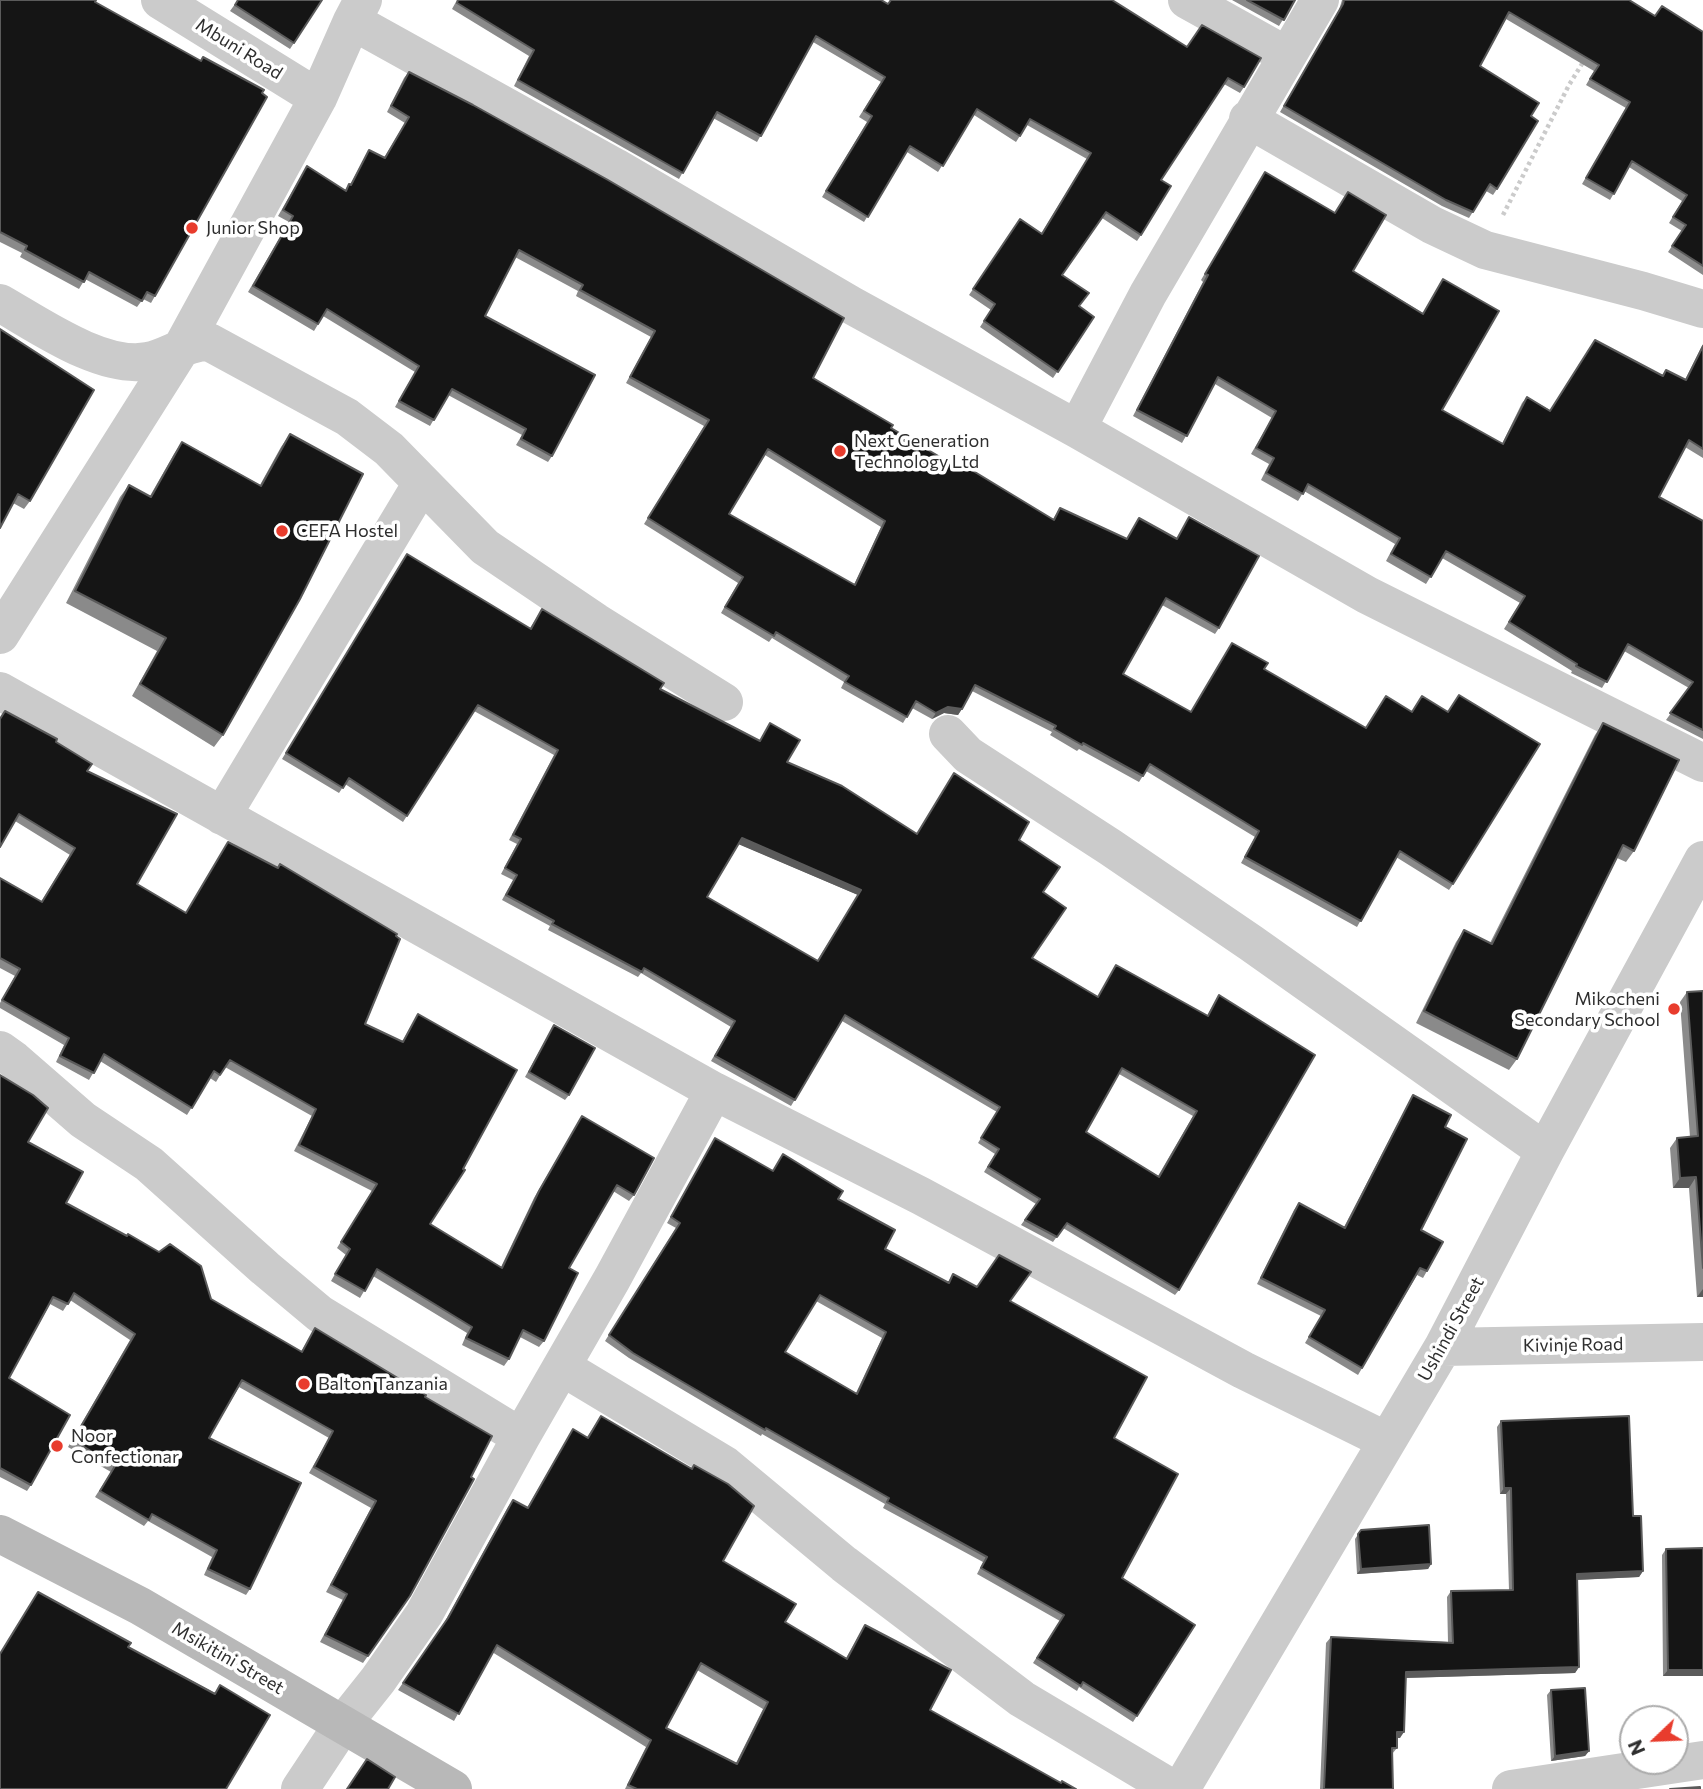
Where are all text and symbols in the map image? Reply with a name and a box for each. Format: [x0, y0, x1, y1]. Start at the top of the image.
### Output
street label: Mbuni Road [192, 14, 286, 84]
place label: Junior Shop [206, 217, 300, 239]
marker: Junior Shop [184, 220, 200, 236]
place label: Next Generation Technology Ltd [854, 430, 989, 472]
marker: Next Generation Technology Ltd [832, 443, 848, 459]
place label: CEFA Hostel [296, 520, 398, 542]
marker: CEFA Hostel [274, 523, 290, 539]
place label: Mikocheni Secondary School [1514, 988, 1660, 1030]
marker: Mikocheni Secondary School [1666, 1001, 1682, 1017]
street label: Ushindi Street [1413, 1273, 1489, 1385]
street label: Kivinje Road [1523, 1333, 1623, 1357]
place label: Balton Tanzania [318, 1373, 448, 1395]
marker: Balton Tanzania [296, 1376, 312, 1392]
place label: Noor Confectionar [71, 1425, 179, 1468]
marker: Noor Confectionar [49, 1438, 65, 1454]
street label: Msikitini Street [168, 1617, 288, 1699]
north arrow [1619, 1705, 1689, 1775]
text: N [1623, 1737, 1649, 1759]

